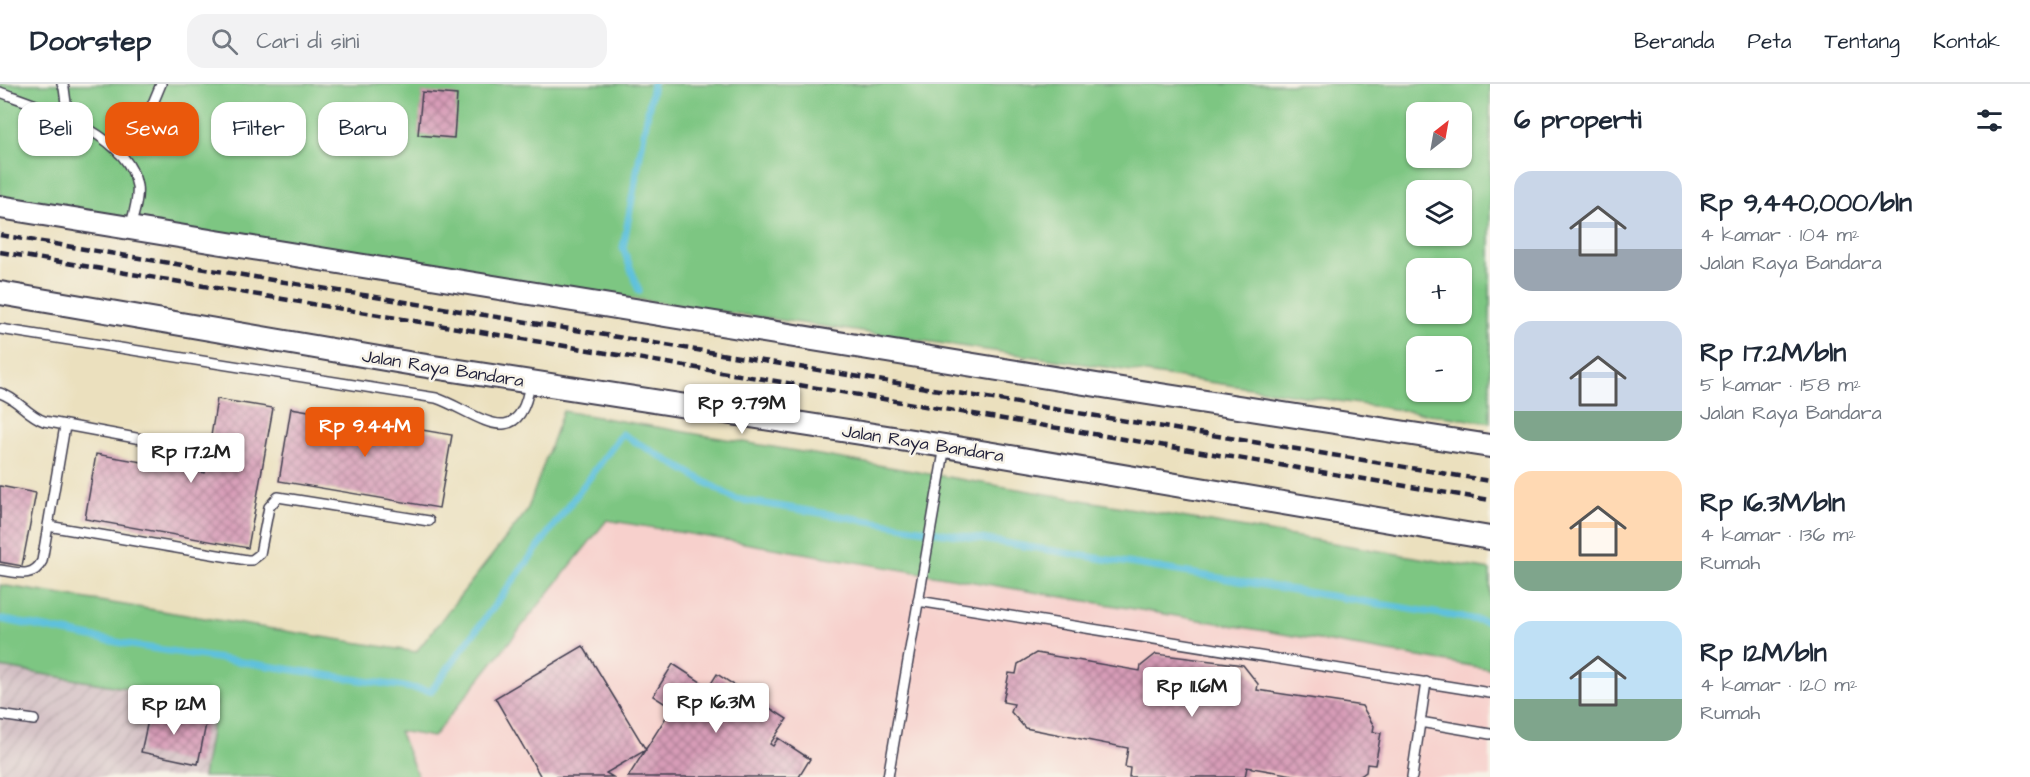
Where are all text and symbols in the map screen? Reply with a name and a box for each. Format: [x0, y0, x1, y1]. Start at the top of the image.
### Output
search box [187, 14, 607, 68]
text: Doorstep [30, 22, 151, 61]
icon: search [208, 25, 241, 58]
text: Cari di sini [256, 26, 359, 57]
text: Beranda [1634, 27, 1715, 56]
text: Peta [1748, 27, 1791, 56]
text: Tentang [1824, 27, 1900, 56]
text: Kontak [1933, 27, 2000, 56]
chip: Beli [18, 102, 93, 156]
chip: Sewa [105, 102, 199, 156]
chip: Filter [211, 102, 306, 156]
chip: Baru [318, 102, 408, 156]
north arrow [1406, 102, 1472, 168]
map controls [1406, 102, 1472, 402]
text: 6 properti [1514, 102, 1642, 138]
icon: filters [1973, 104, 2006, 137]
button: layers [1406, 180, 1472, 246]
text: Rp 9,440,000/bln [1700, 185, 1912, 221]
icon: home [1562, 195, 1634, 267]
text: 4 kamar · 104 m² [1700, 221, 1860, 249]
text: Jalan Raya Bandara [1700, 249, 1882, 277]
button: + [1406, 258, 1472, 324]
text: Rp 17.2M/bln [1700, 335, 1846, 371]
button: − [1406, 336, 1472, 402]
street label: Jalan Raya Bandara [360, 343, 526, 395]
icon: home [1562, 345, 1634, 417]
text: 5 kamar · 158 m² [1700, 371, 1861, 399]
pin: Rp 9.79M [680, 384, 804, 435]
text: Rp 9.79M [698, 389, 786, 417]
text: Jalan Raya Bandara [1700, 399, 1882, 427]
pin: Rp 9.44M [303, 407, 427, 458]
text: Rp 9.44M [319, 412, 411, 440]
street label: Jalan Raya Bandara [840, 418, 1006, 470]
pin: Rp 17.2M [129, 433, 253, 484]
text: Rp 17.2M [151, 438, 231, 466]
text: Rp 16.3M/bln [1700, 485, 1845, 521]
icon: home [1562, 495, 1634, 567]
text: 4 kamar · 136 m² [1700, 521, 1856, 549]
text: Rumah [1700, 549, 1760, 577]
text: Rp 12M/bln [1700, 635, 1827, 671]
icon: home [1562, 645, 1634, 717]
pin: Rp 11.6M [1130, 667, 1254, 718]
text: 4 kamar · 120 m² [1700, 671, 1857, 699]
text: Rp 11.6M [1157, 672, 1227, 700]
pin: Rp 16.3M [654, 683, 778, 734]
pin: Rp 12M [125, 685, 223, 736]
text: Rp 16.3M [677, 688, 755, 716]
text: Rp 12M [142, 690, 206, 718]
text: Rumah [1700, 699, 1760, 727]

